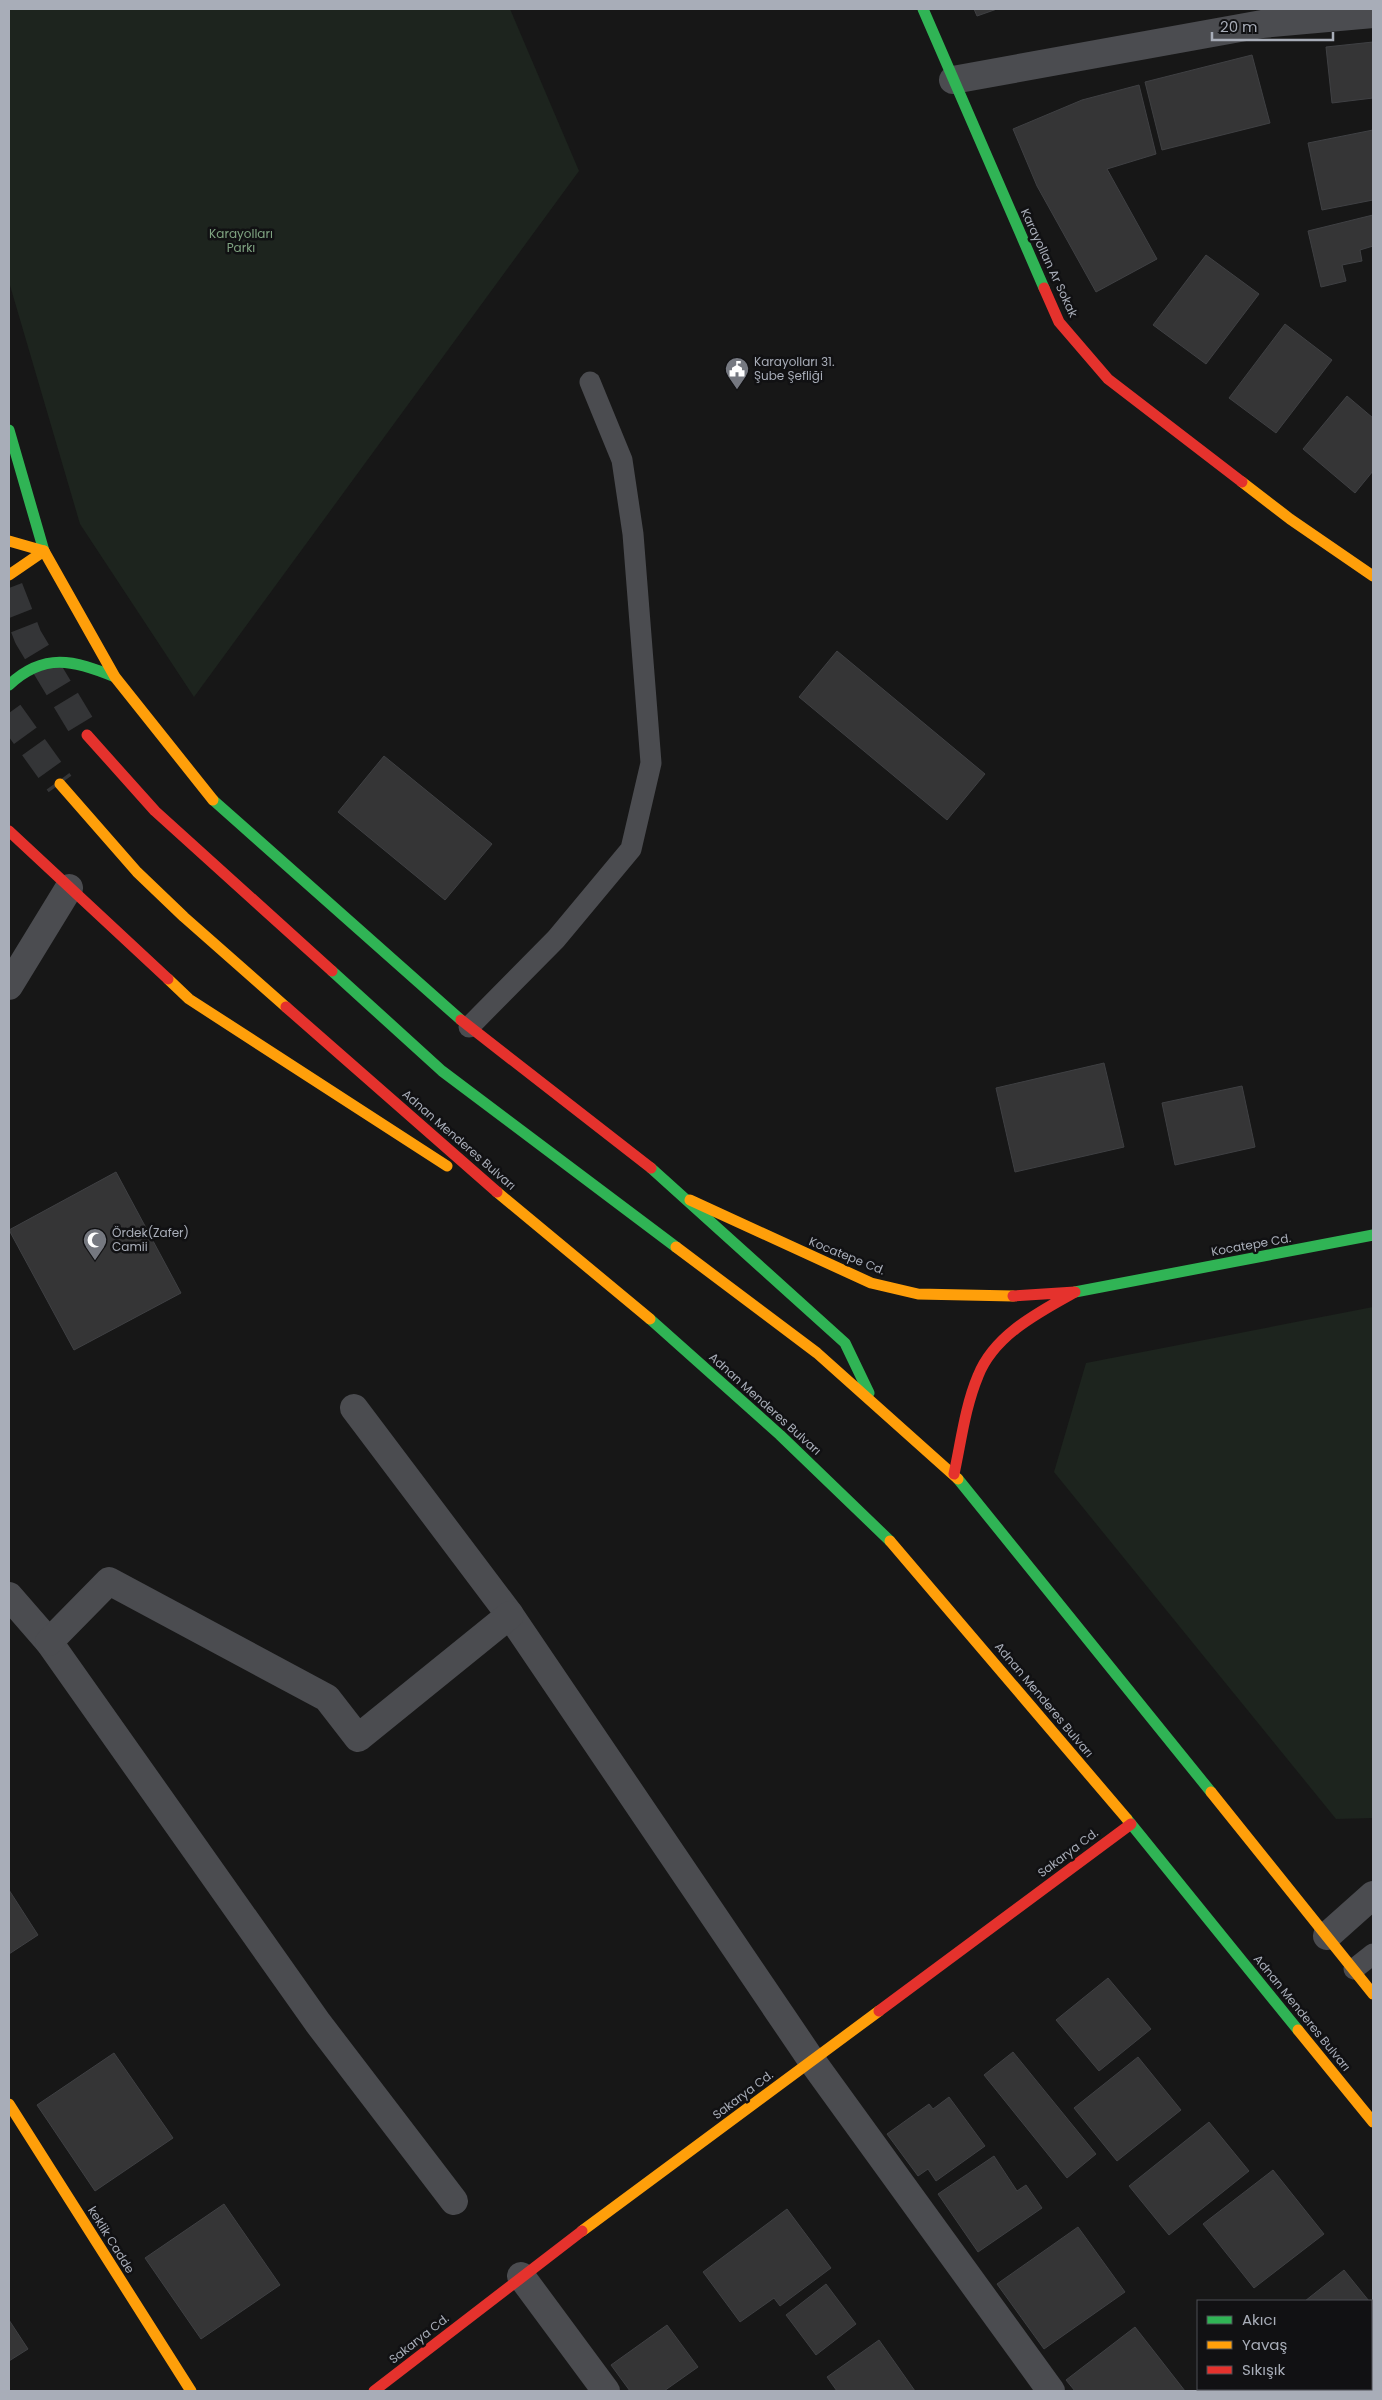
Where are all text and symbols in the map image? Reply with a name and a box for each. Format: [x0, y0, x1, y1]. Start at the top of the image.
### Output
scale bar [1212, 10, 1333, 42]
text: 20 m [1220, 16, 1258, 37]
street label: Karayollan Ar Sokak [1017, 206, 1082, 321]
park label: Karayolları Parkı [209, 225, 273, 256]
place label: Karayolları 31. Şube Şefliği [754, 353, 834, 384]
public building icon: Karayolları 31. Şube Şefliği [724, 356, 750, 390]
street label: Adnan Menderes Bulvarı [399, 1085, 520, 1194]
place label: Ördek(Zafer) Camii [112, 1224, 189, 1255]
mosque icon: Ördek(Zafer) Camii [82, 1227, 108, 1261]
street label: Kocatepe Cd. [1210, 1229, 1292, 1260]
street label: Kocatepe Cd. [807, 1233, 888, 1279]
street label: Adnan Menderes Bulvarı [706, 1349, 825, 1459]
street label: Adnan Menderes Bulvarı [991, 1638, 1098, 1761]
street label: Sakarya Cd. [1034, 1824, 1102, 1881]
street label: Adnan Menderes Bulvarı [1250, 1951, 1355, 2075]
street label: Sakarya Cd. [709, 2066, 777, 2123]
street label: keklik Cadde [84, 2203, 139, 2277]
legend [1197, 2300, 1372, 2390]
text: Akıcı [1242, 2309, 1276, 2330]
street label: Sakarya Cd. [385, 2310, 452, 2367]
text: Yavaş [1242, 2334, 1287, 2355]
text: Sıkışık [1242, 2359, 1285, 2380]

